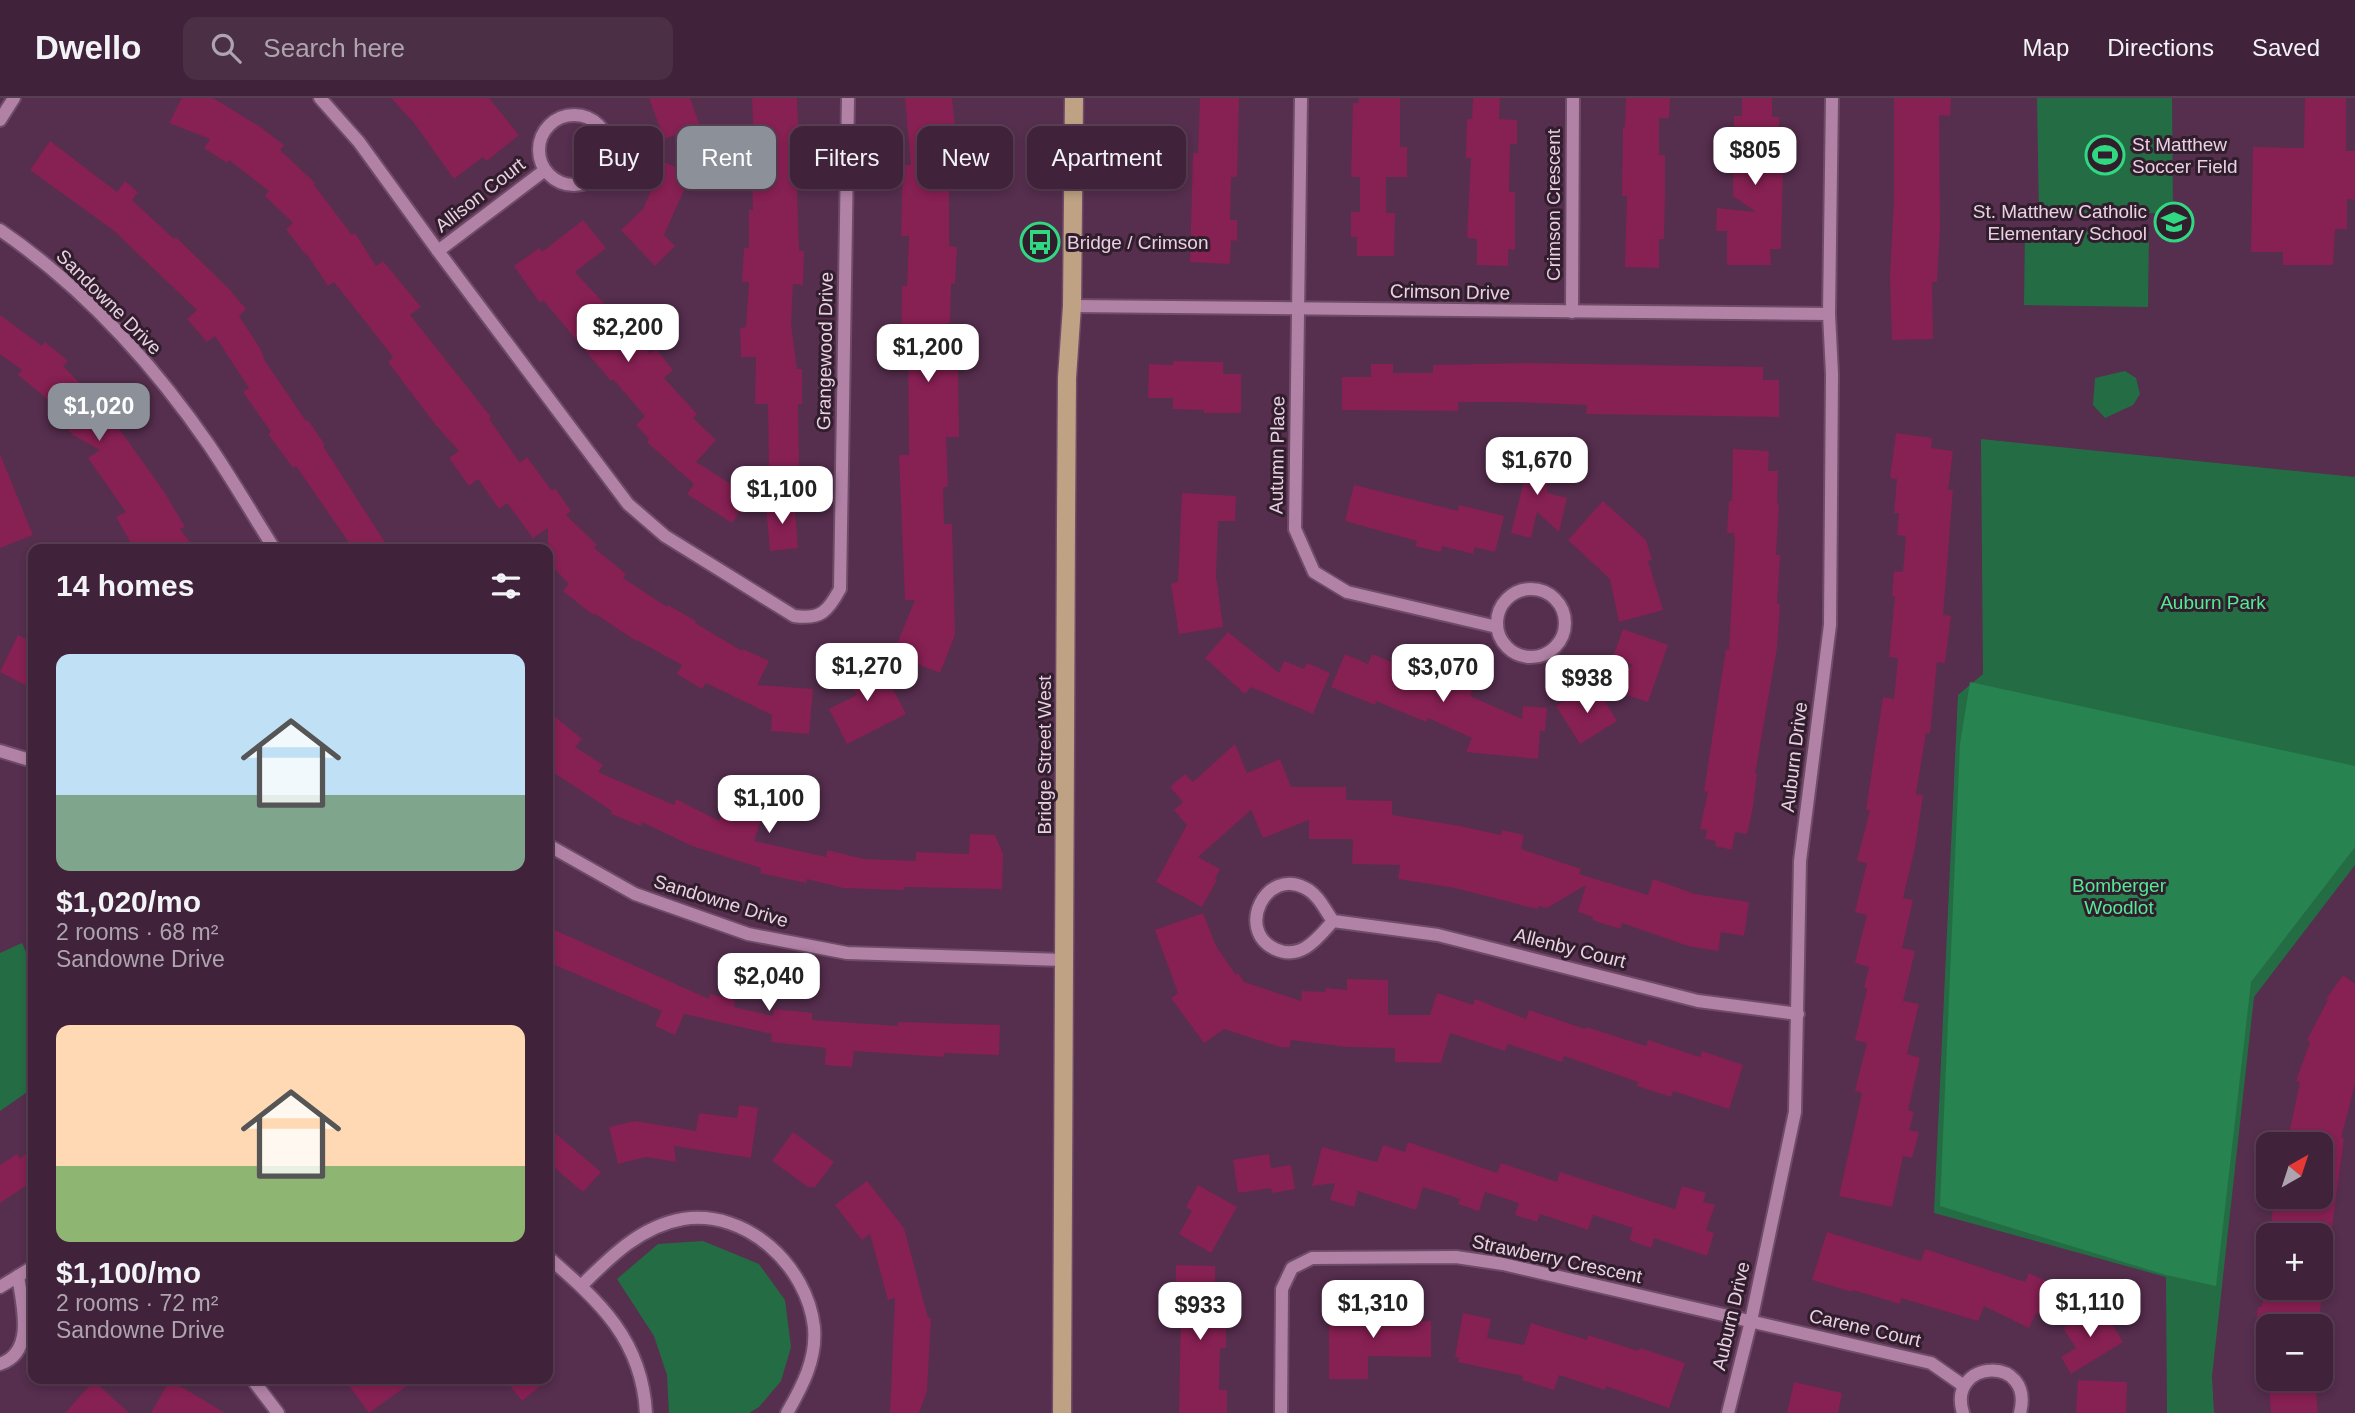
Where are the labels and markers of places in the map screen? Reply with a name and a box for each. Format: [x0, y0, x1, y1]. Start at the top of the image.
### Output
pin: $805 [1714, 127, 1796, 187]
sports icon: St Matthew Soccer Field [2084, 134, 2126, 176]
place label: St Matthew Soccer Field [2132, 134, 2238, 177]
place label: St. Matthew Catholic Elementary School [1973, 201, 2147, 244]
school or university icon: St. Matthew Catholic Elementary School [2153, 201, 2195, 243]
bus stop icon: Bridge / Crimson [1019, 221, 1061, 263]
place label: Bridge / Crimson [1067, 232, 1209, 253]
pin: $2,200 [571, 304, 685, 364]
pin: $1,200 [871, 324, 985, 384]
pin: $1,020 [42, 384, 156, 443]
pin: $1,670 [1480, 438, 1594, 497]
pin: $1,100 [725, 466, 839, 526]
pin: $1,270 [810, 644, 924, 703]
pin: $3,070 [1386, 644, 1500, 704]
pin: $938 [1546, 656, 1628, 715]
pin: $1,100 [712, 776, 826, 835]
pin: $2,040 [712, 954, 826, 1013]
pin: $1,310 [1316, 1280, 1430, 1340]
pin: $1,110 [2033, 1280, 2147, 1339]
pin: $933 [1159, 1282, 1241, 1342]

